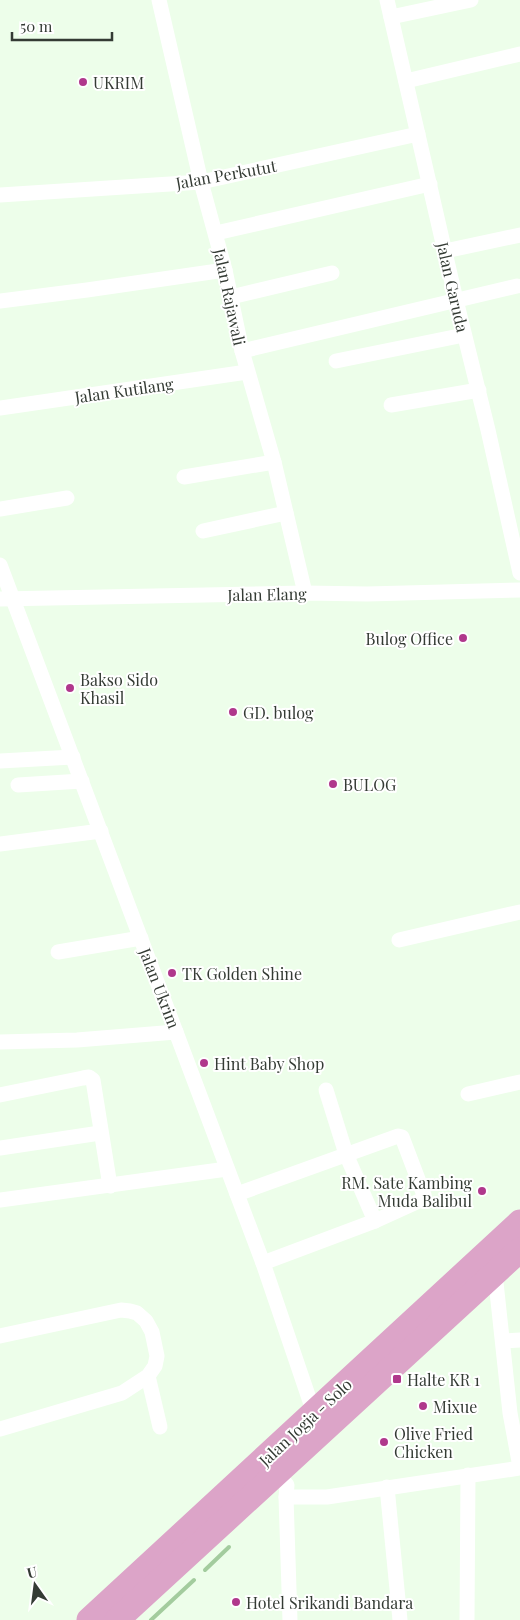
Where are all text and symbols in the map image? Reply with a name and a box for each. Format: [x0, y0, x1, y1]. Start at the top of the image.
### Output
scale bar [12, 10, 112, 42]
text: 50 m [20, 16, 53, 36]
place label: UKRIM [93, 72, 144, 93]
marker: UKRIM [77, 76, 89, 88]
street label: Jalan Perkutut [173, 155, 278, 193]
street label: Jalan Garuda [432, 239, 474, 334]
street label: Jalan Rajawali [209, 245, 251, 348]
street label: Jalan Kutilang [72, 373, 175, 407]
street label: Jalan Elang [226, 583, 307, 605]
place label: Bulog Office [365, 628, 453, 649]
marker: Bulog Office [457, 632, 469, 644]
place label: Bakso Sido Khasil [80, 669, 158, 708]
marker: Bakso Sido Khasil [64, 682, 76, 694]
place label: GD. bulog [243, 702, 314, 723]
marker: GD. bulog [227, 706, 239, 718]
place label: BULOG [343, 774, 396, 795]
marker: BULOG [327, 778, 339, 790]
street label: Jalan Ukrim [135, 944, 185, 1031]
place label: TK Golden Shine [182, 963, 302, 984]
marker: TK Golden Shine [166, 967, 178, 979]
place label: Hint Baby Shop [214, 1053, 324, 1074]
marker: Hint Baby Shop [198, 1057, 210, 1069]
place label: RM. Sate Kambing Muda Balibul [341, 1172, 473, 1211]
marker: RM. Sate Kambing Muda Balibul [476, 1185, 488, 1197]
place label: Halte KR 1 [407, 1369, 480, 1390]
street label: Jalan Jogja - Solo [253, 1373, 356, 1471]
marker: Halte KR 1 [391, 1373, 403, 1385]
place label: Mixue [433, 1396, 477, 1417]
marker: Mixue [417, 1400, 429, 1412]
place label: Olive Fried Chicken [394, 1423, 473, 1462]
marker: Olive Fried Chicken [378, 1436, 390, 1448]
north arrow [10, 1560, 60, 1610]
text: U [25, 1561, 39, 1582]
place label: Hotel Srikandi Bandara [246, 1592, 413, 1613]
marker: Hotel Srikandi Bandara [230, 1596, 242, 1608]

